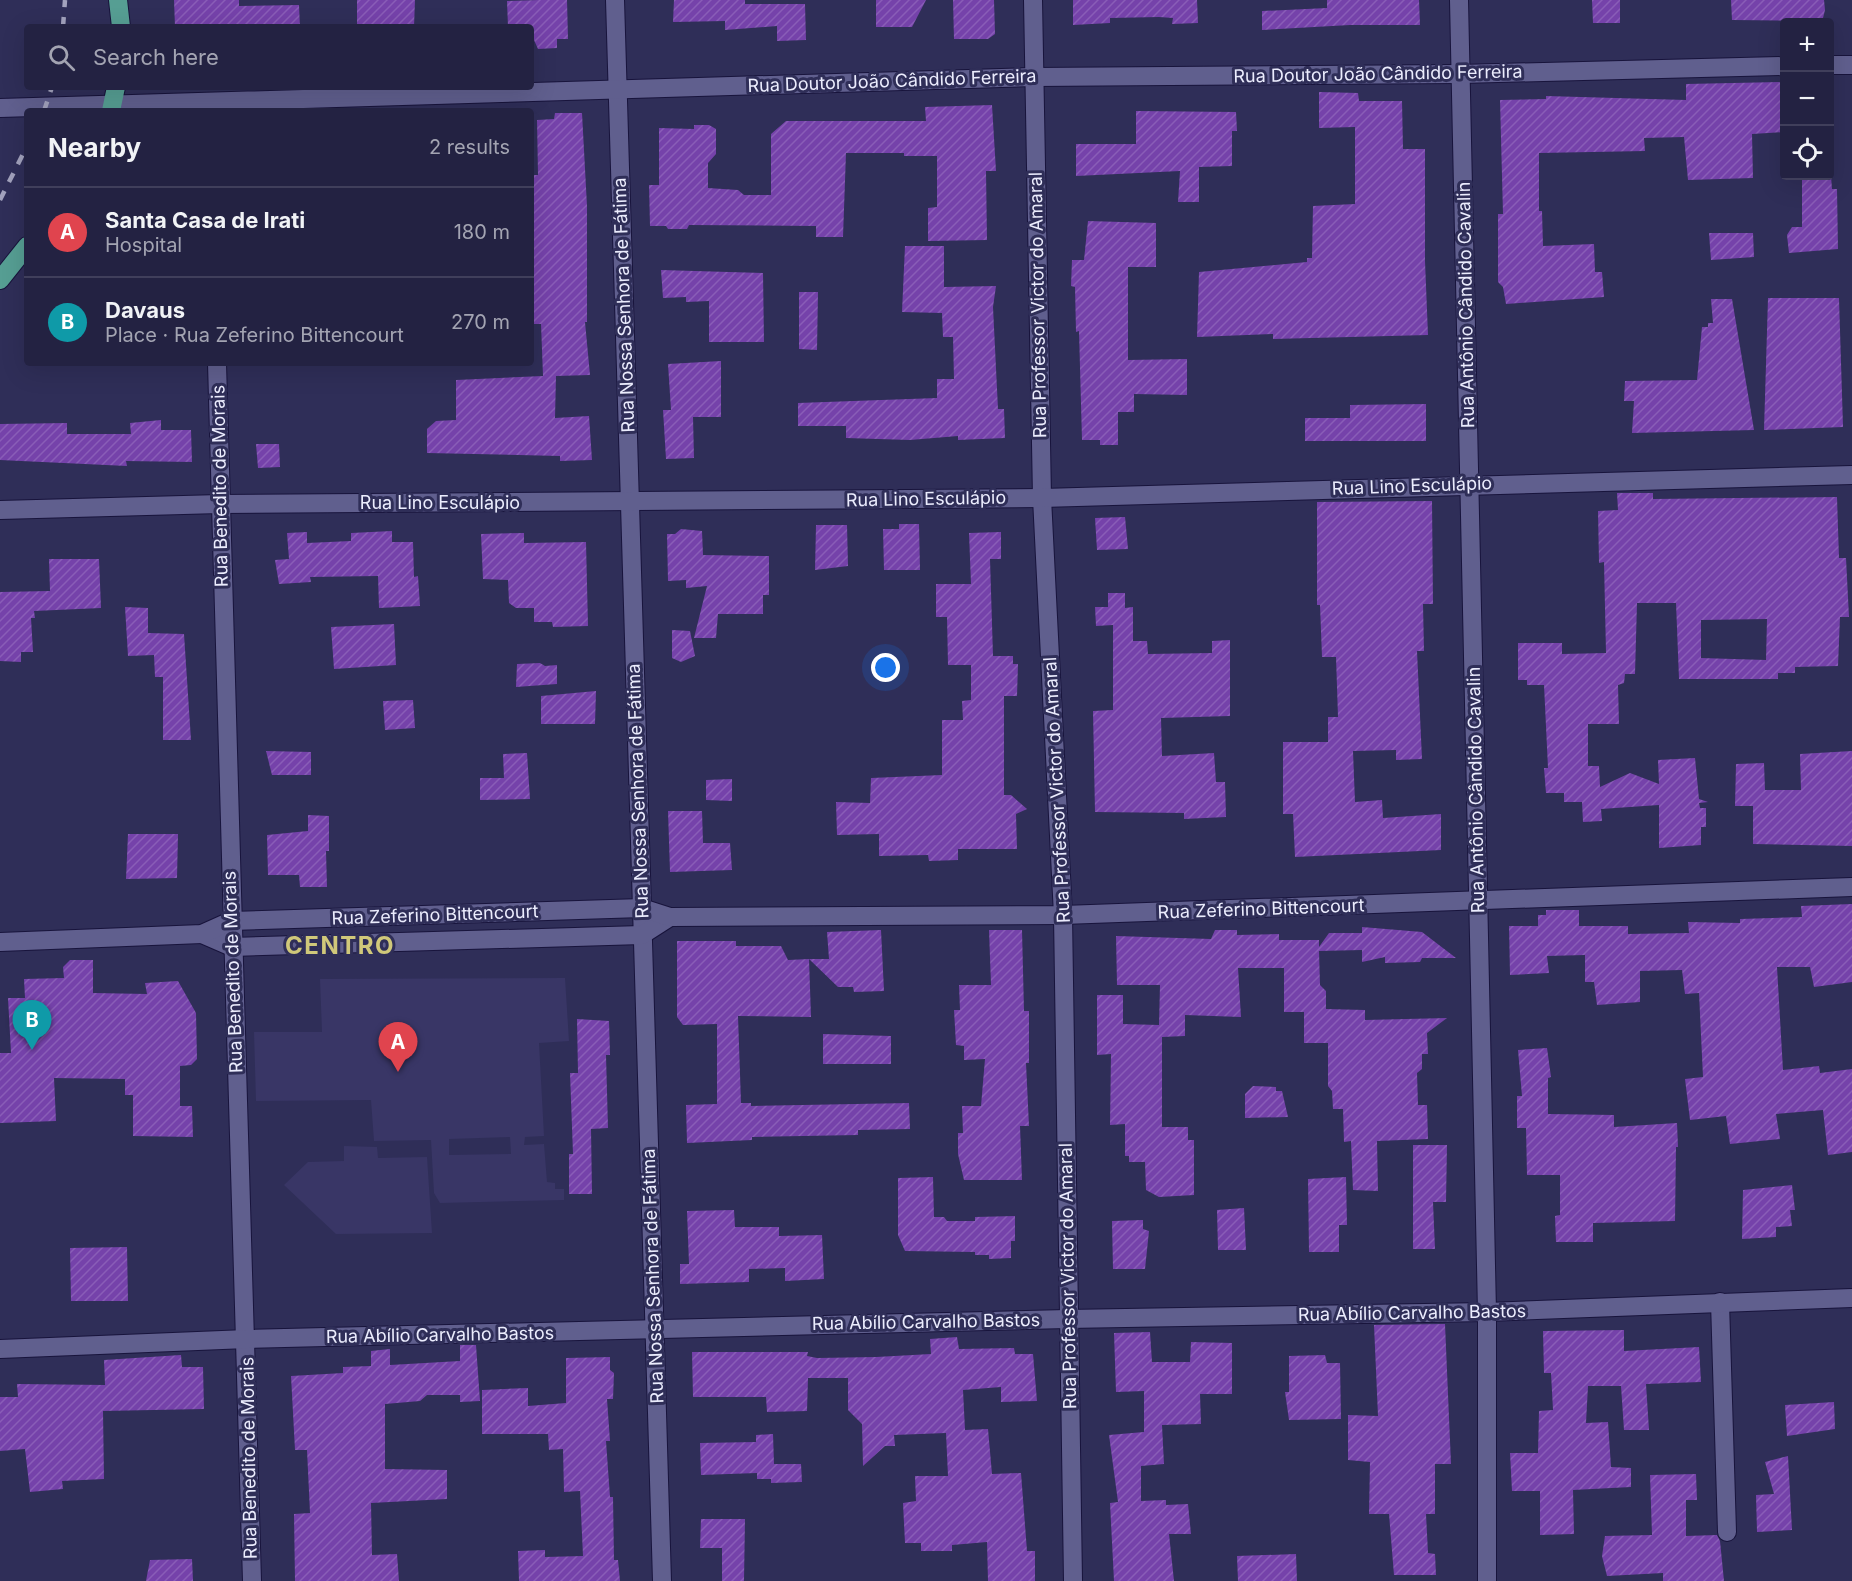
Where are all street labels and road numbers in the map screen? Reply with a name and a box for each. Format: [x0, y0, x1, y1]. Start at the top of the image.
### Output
street label: Rua Doutor João Cândido Ferreira [1233, 60, 1523, 87]
street label: Rua Doutor João Cândido Ferreira [747, 65, 1037, 96]
street label: Rua Professor Victor do Amaral [1025, 172, 1050, 438]
street label: Rua Nossa Senhora de Fátima [609, 177, 638, 433]
street label: Rua Antônio Cândido Cavalin [1453, 182, 1478, 428]
street label: Rua Benedito de Morais [207, 385, 232, 587]
street label: Rua Lino Esculápio [1332, 472, 1492, 499]
street label: Rua Lino Esculápio [846, 487, 1006, 510]
street label: Rua Lino Esculápio [360, 492, 520, 513]
street label: Rua Professor Victor do Amaral [1039, 657, 1074, 924]
street label: Rua Nossa Senhora de Fátima [623, 663, 652, 919]
street label: Rua Antônio Cândido Cavalin [1463, 667, 1488, 913]
street label: Rua Benedito de Morais [218, 871, 247, 1073]
street label: Rua Zeferino Bittencourt [1157, 894, 1365, 923]
street label: Rua Zeferino Bittencourt [331, 900, 539, 929]
street label: Rua Professor Victor do Amaral [1055, 1143, 1080, 1409]
street label: Rua Nossa Senhora de Fátima [638, 1148, 667, 1404]
street label: Rua Abílio Carvalho Bastos [1298, 1300, 1526, 1325]
street label: Rua Abílio Carvalho Bastos [812, 1309, 1040, 1334]
street label: Rua Abílio Carvalho Bastos [326, 1322, 554, 1347]
street label: Rua Benedito de Morais [236, 1357, 261, 1559]

